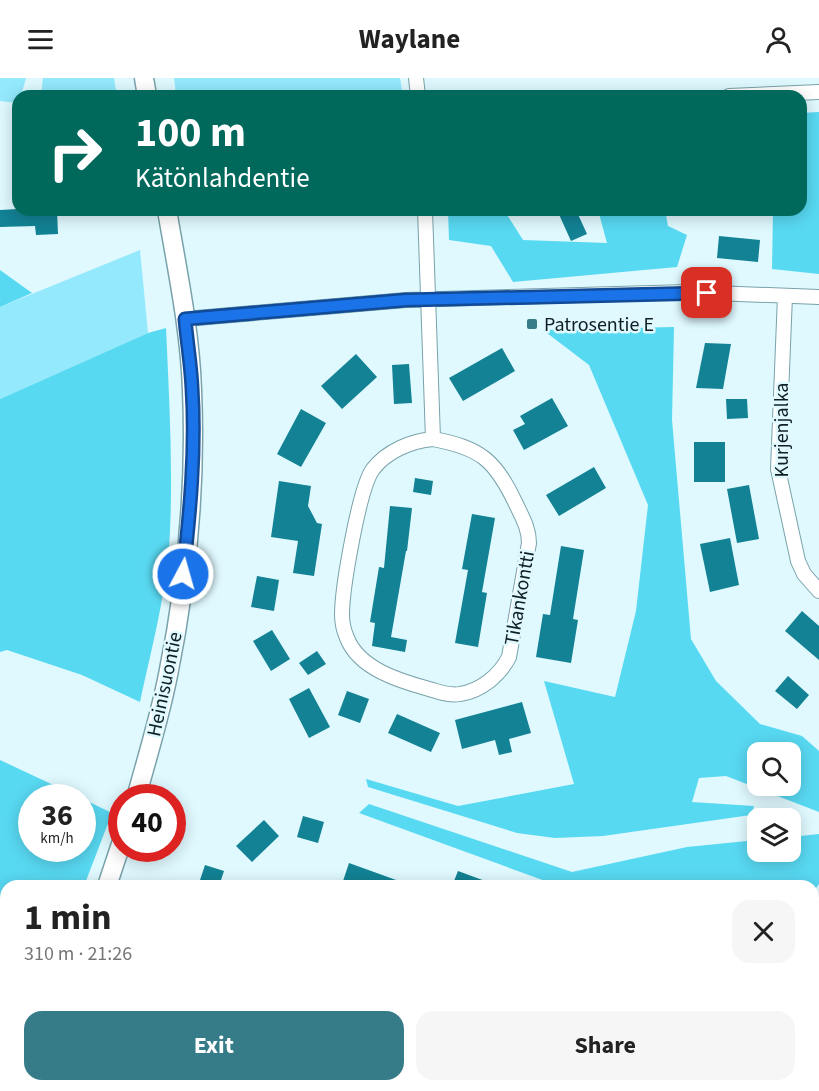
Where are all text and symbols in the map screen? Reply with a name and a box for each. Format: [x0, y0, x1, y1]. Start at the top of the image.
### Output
text: Waylane [359, 20, 460, 59]
icon: menu [24, 23, 57, 56]
icon: person [762, 23, 795, 56]
text: 100 m [135, 103, 246, 163]
icon: right [36, 114, 114, 192]
text: Kätönlahdentie [135, 159, 310, 198]
pin [681, 267, 732, 318]
icon: arrive [690, 276, 723, 309]
place label: Patrosentie E [544, 311, 654, 339]
marker: Patrosentie E [525, 317, 539, 331]
street label: Kurjenjalka [768, 383, 796, 477]
position arrow [151, 542, 215, 606]
street label: Tikankontti [498, 549, 542, 648]
street label: Heinisuontie [140, 629, 190, 739]
map controls [747, 742, 801, 862]
button: search [747, 742, 801, 796]
speed limit sign: 40 [108, 784, 186, 862]
text: 36 [41, 794, 73, 837]
button: layers [747, 808, 801, 862]
text: km/h [40, 828, 74, 849]
text: 1 min [24, 892, 112, 943]
button: close [732, 900, 795, 963]
text: 310 m · 21:26 [24, 940, 132, 968]
button: Exit [24, 1011, 404, 1080]
button: Share [416, 1011, 795, 1080]

